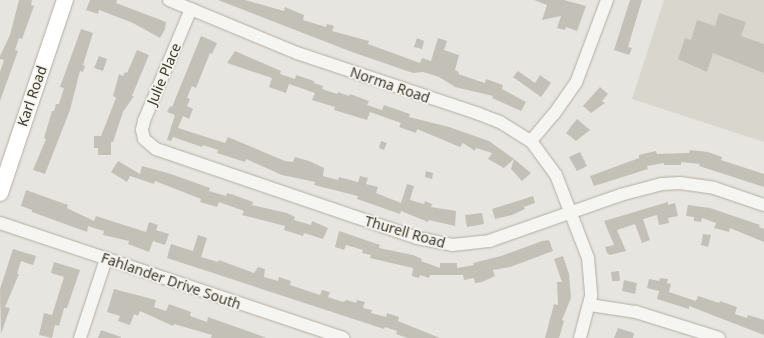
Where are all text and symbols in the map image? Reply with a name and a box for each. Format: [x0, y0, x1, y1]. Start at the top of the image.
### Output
street label: Julie Place [143, 40, 185, 108]
street label: Karl Road [14, 63, 50, 129]
street label: Norma Road [348, 64, 432, 106]
street label: Thurell Road [363, 212, 447, 252]
street label: Fahlander Drive South [99, 249, 243, 313]

